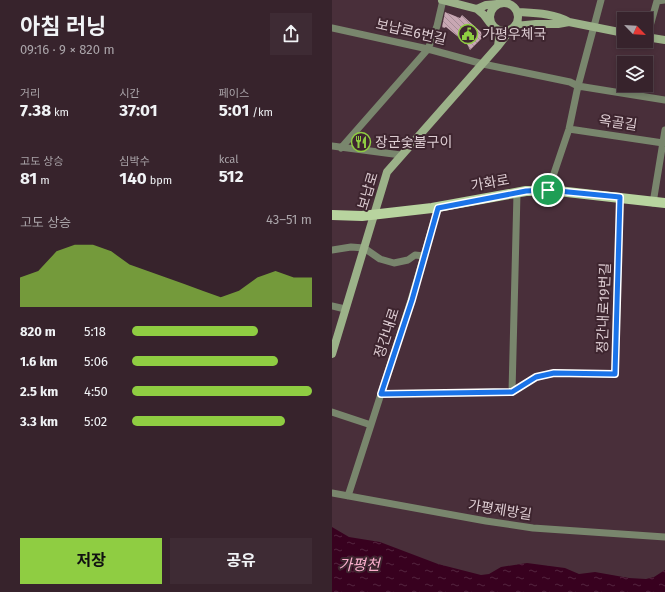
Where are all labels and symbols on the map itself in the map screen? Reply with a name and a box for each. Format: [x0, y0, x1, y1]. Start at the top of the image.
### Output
north arrow [617, 12, 653, 48]
street label: 보납로6번길 [374, 16, 448, 48]
public building icon: 가평우체국 [457, 23, 479, 45]
place label: 가평우체국 [482, 26, 547, 43]
street label: 옥골길 [598, 112, 638, 134]
restaurant icon: 장군숯불구이 [350, 131, 372, 153]
place label: 장군숯불구이 [375, 134, 452, 151]
street label: 보납로 [354, 170, 382, 212]
street label: 가화로 [469, 171, 511, 195]
pin [531, 173, 565, 207]
street label: 정간내로19번길 [594, 262, 614, 354]
street label: 정간내로 [371, 306, 403, 360]
street label: 가평제방길 [467, 497, 533, 523]
water label: 가평천 [338, 556, 382, 574]

